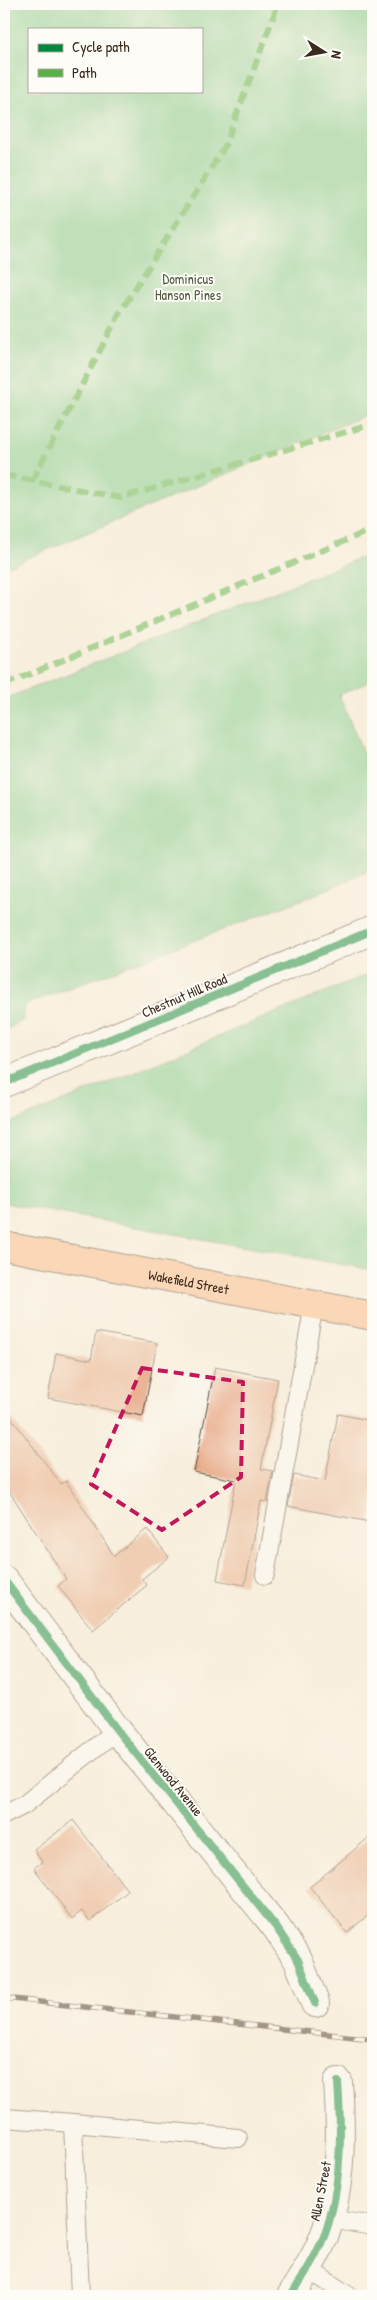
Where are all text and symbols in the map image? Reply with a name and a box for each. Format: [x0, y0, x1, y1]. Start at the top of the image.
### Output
legend [28, 28, 202, 92]
north arrow [300, 28, 350, 78]
text: Cycle path [72, 36, 130, 57]
text: N [327, 49, 347, 61]
text: Path [72, 62, 97, 83]
park label: Dominicus Hanson Pines [155, 269, 221, 304]
street label: Chestnut Hill Road [138, 968, 230, 1022]
street label: Wakefield Street [147, 1264, 231, 1298]
street label: Glenwood Avenue [140, 1742, 208, 1820]
street label: Allen Street [305, 2159, 335, 2223]

